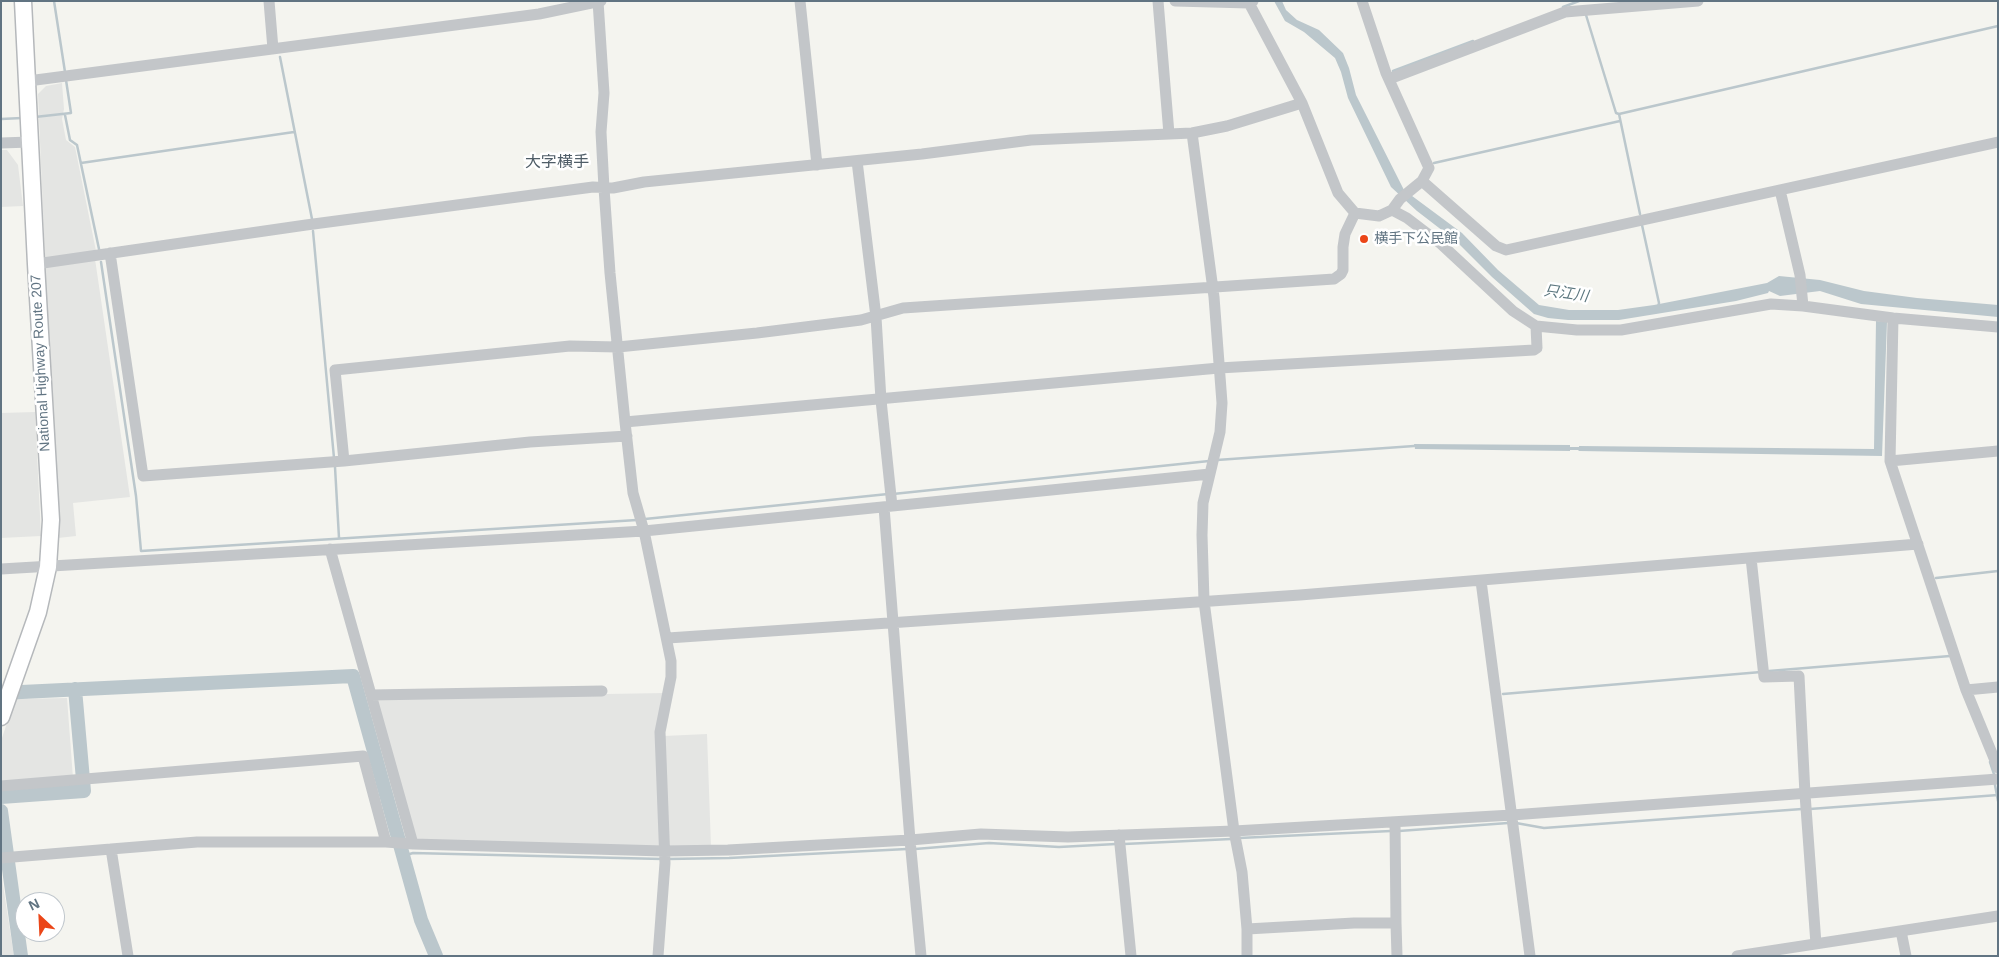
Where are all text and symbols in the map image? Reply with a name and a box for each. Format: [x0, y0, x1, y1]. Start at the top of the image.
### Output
district label: 大字横手 [525, 153, 589, 173]
place label: 横手下公民館 [1374, 231, 1458, 247]
marker: 横手下公民館 [1358, 233, 1370, 245]
street label: National Highway Route 207 [28, 274, 54, 452]
water label: 只江川 [1542, 282, 1590, 306]
north arrow [15, 892, 65, 942]
text: N [26, 895, 42, 914]

